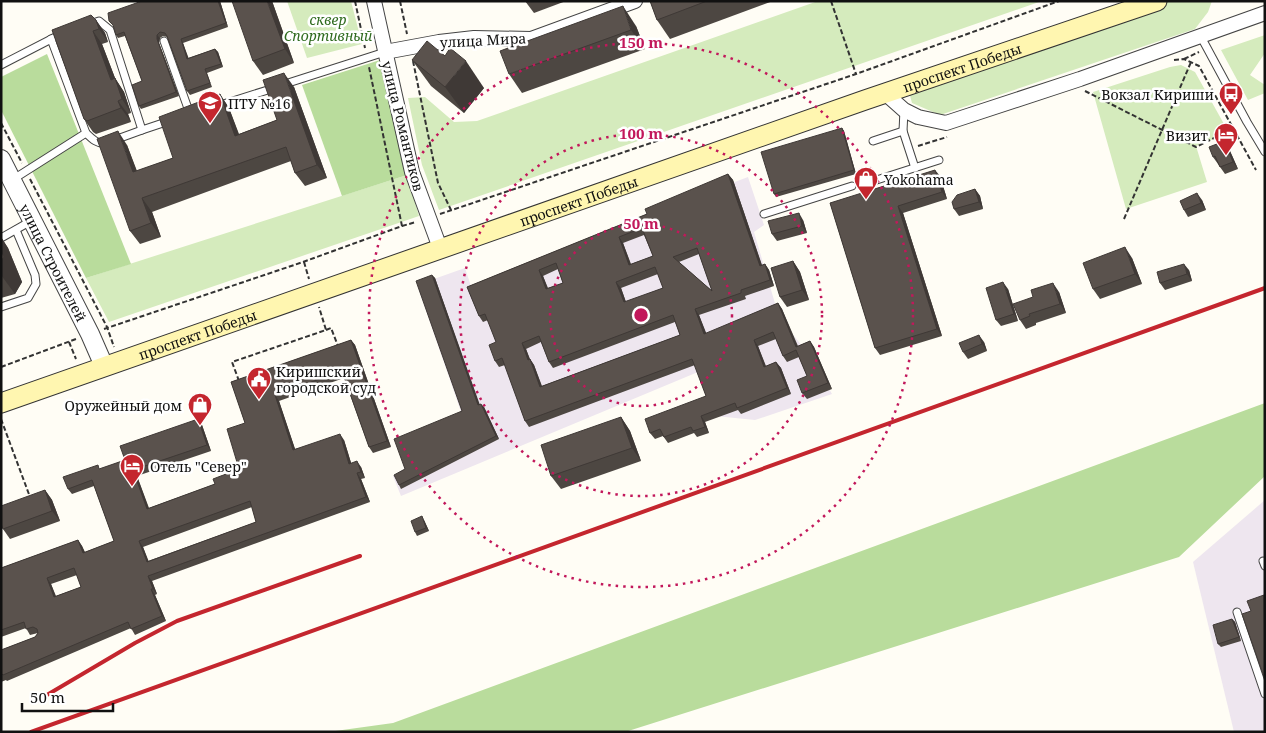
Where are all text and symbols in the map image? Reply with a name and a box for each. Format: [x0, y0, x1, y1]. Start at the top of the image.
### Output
park label: сквер Спортивный [284, 10, 373, 45]
street label: улица Мира [439, 28, 527, 52]
text: 150 m [619, 32, 663, 52]
street label: проспект Победы [900, 38, 1024, 96]
street label: улица Романтиков [378, 59, 428, 193]
bus stop icon: Вокзал Кириши [1218, 81, 1244, 115]
place label: Вокзал Кириши [1101, 85, 1214, 104]
school or university icon: ПТУ №16 [197, 90, 223, 124]
place label: ПТУ №16 [228, 94, 291, 113]
hotel icon: Визит [1213, 122, 1239, 156]
text: 100 m [619, 123, 663, 143]
place label: Визит [1166, 126, 1209, 145]
shop icon: Yokohama [853, 166, 879, 200]
place label: Yokohama [883, 170, 954, 189]
street label: проспект Победы [517, 171, 640, 230]
street label: улица Строителей [16, 200, 91, 325]
text: 50 m [623, 213, 659, 233]
street label: проспект Победы [136, 305, 259, 364]
centre of rings [632, 306, 650, 324]
place label: Киришский городской суд [276, 362, 377, 397]
public building icon: Киришский городской суд [246, 366, 272, 400]
shop icon: Оружейный дом [187, 392, 213, 426]
place label: Оружейный дом [64, 396, 182, 415]
hotel icon: Отель "Север" [119, 453, 145, 487]
place label: Отель "Север" [150, 457, 247, 476]
scale bar [22, 680, 114, 712]
text: 50 m [30, 687, 65, 707]

